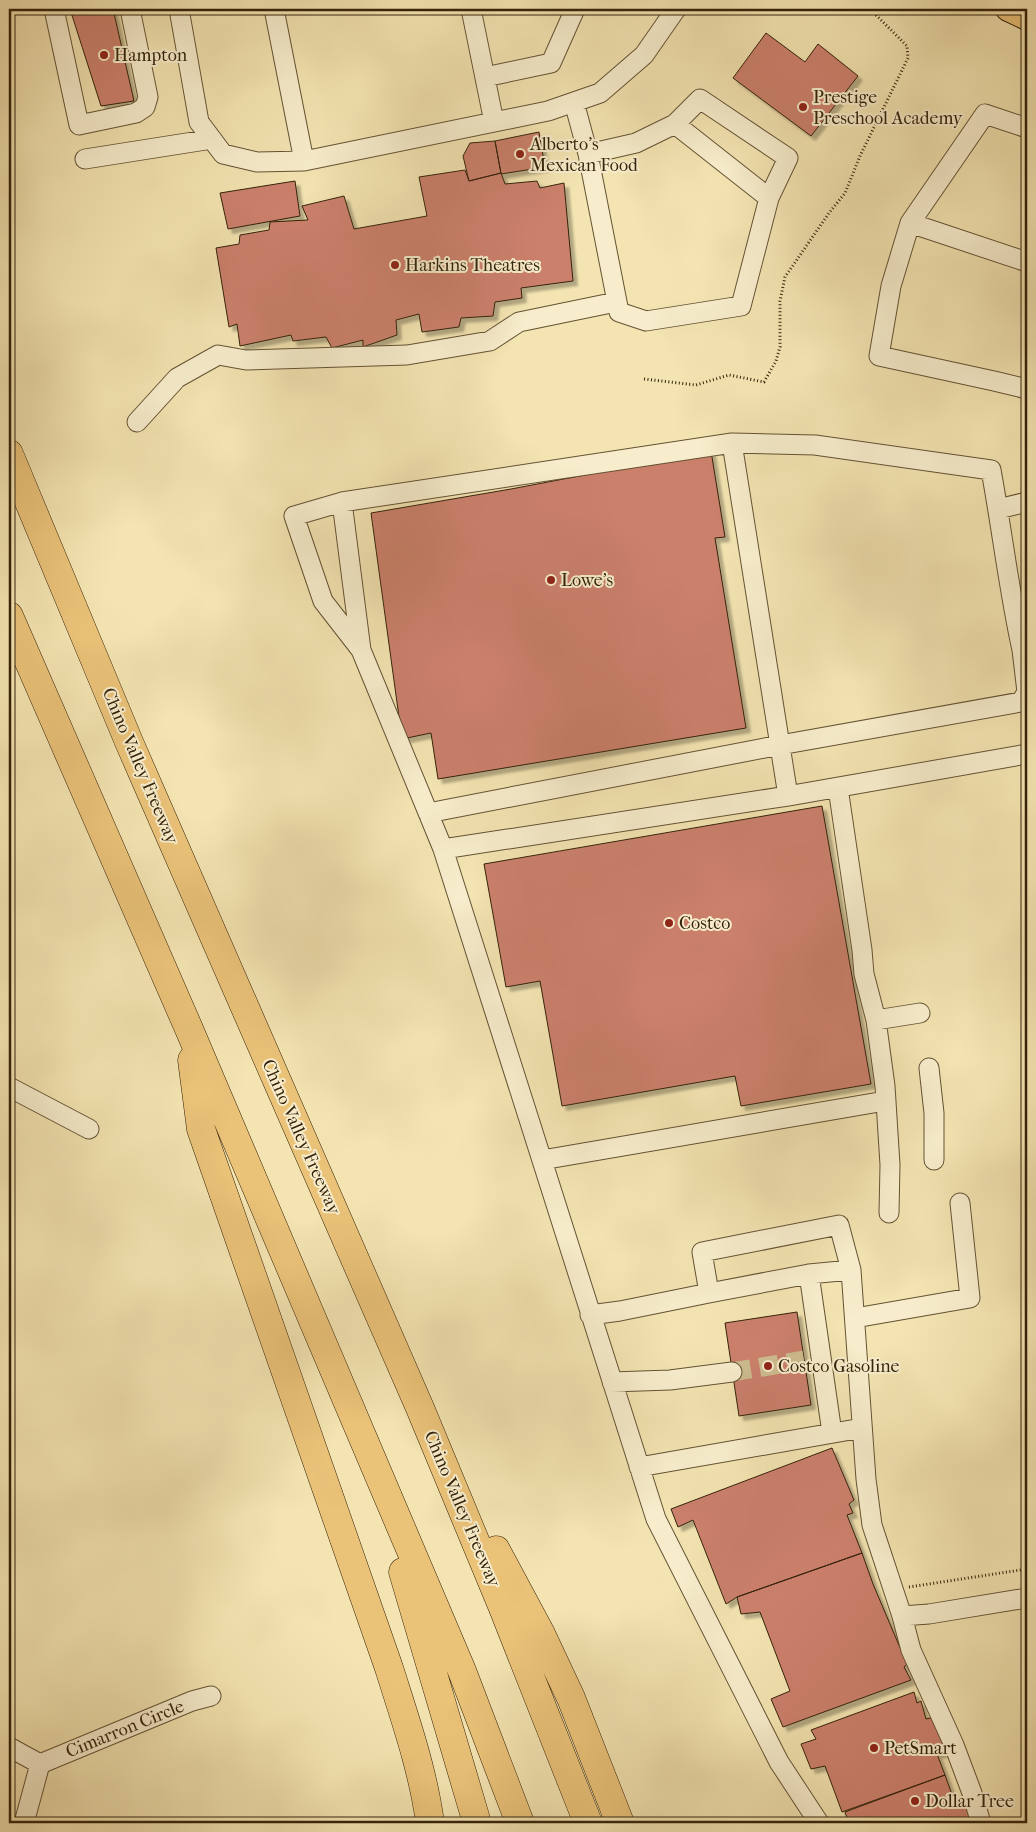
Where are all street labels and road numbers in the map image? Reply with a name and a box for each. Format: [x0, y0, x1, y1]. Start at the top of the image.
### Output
street label: Chino Valley Freeway [98, 685, 183, 848]
street label: Chino Valley Freeway [257, 1056, 345, 1219]
street label: Chino Valley Freeway [420, 1428, 505, 1591]
street label: Cimarron Circle [63, 1696, 187, 1762]

